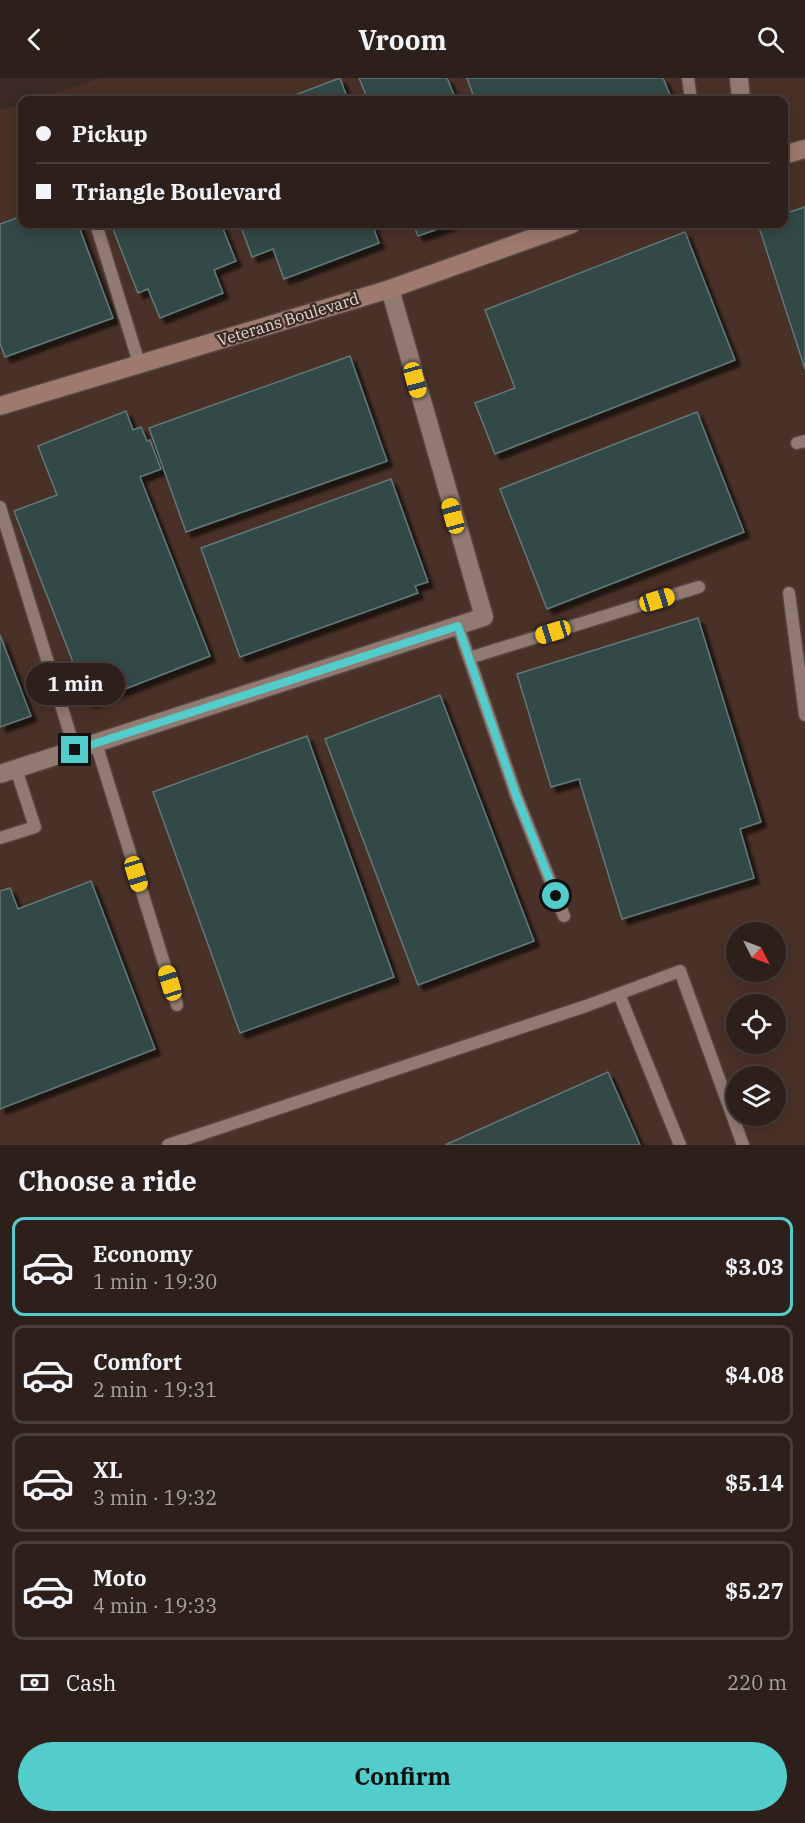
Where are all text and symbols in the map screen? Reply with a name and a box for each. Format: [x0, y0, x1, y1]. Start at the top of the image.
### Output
text: Vroom [358, 22, 447, 57]
icon: back [18, 23, 51, 56]
icon: search [754, 23, 787, 56]
text: Pickup [72, 119, 148, 148]
text: Triangle Boulevard [72, 177, 282, 206]
street label: Veterans Boulevard [215, 288, 361, 350]
car [402, 360, 428, 400]
car [440, 496, 466, 536]
car [637, 586, 677, 614]
car [533, 618, 573, 646]
callout: 1 min [26, 663, 124, 705]
text: 1 min [48, 670, 104, 697]
route end [61, 736, 88, 763]
car [122, 854, 150, 894]
route start [542, 882, 569, 909]
north arrow [726, 922, 786, 982]
map controls [726, 922, 786, 1126]
car [156, 963, 184, 1003]
button: locate [726, 994, 786, 1054]
button: layers [726, 1066, 786, 1126]
text: Choose a ride [18, 1163, 197, 1198]
text: Economy [93, 1239, 193, 1268]
icon: car [21, 1240, 75, 1294]
text: $3.03 [725, 1252, 784, 1281]
text: 1 min · 19:30 [93, 1268, 217, 1295]
text: Comfort [93, 1347, 182, 1376]
icon: car [21, 1348, 75, 1402]
text: $4.08 [725, 1360, 784, 1389]
text: 2 min · 19:31 [93, 1376, 217, 1403]
text: XL [93, 1455, 123, 1484]
icon: car [21, 1456, 75, 1510]
text: $5.14 [725, 1468, 784, 1497]
text: 3 min · 19:32 [93, 1484, 217, 1511]
text: Moto [93, 1563, 147, 1592]
icon: car [21, 1564, 75, 1618]
text: $5.27 [725, 1576, 784, 1605]
text: 4 min · 19:33 [93, 1592, 217, 1619]
icon: cash [18, 1666, 51, 1699]
text: Cash [66, 1668, 117, 1697]
text: 220 m [727, 1669, 787, 1696]
button: Confirm [18, 1742, 787, 1811]

